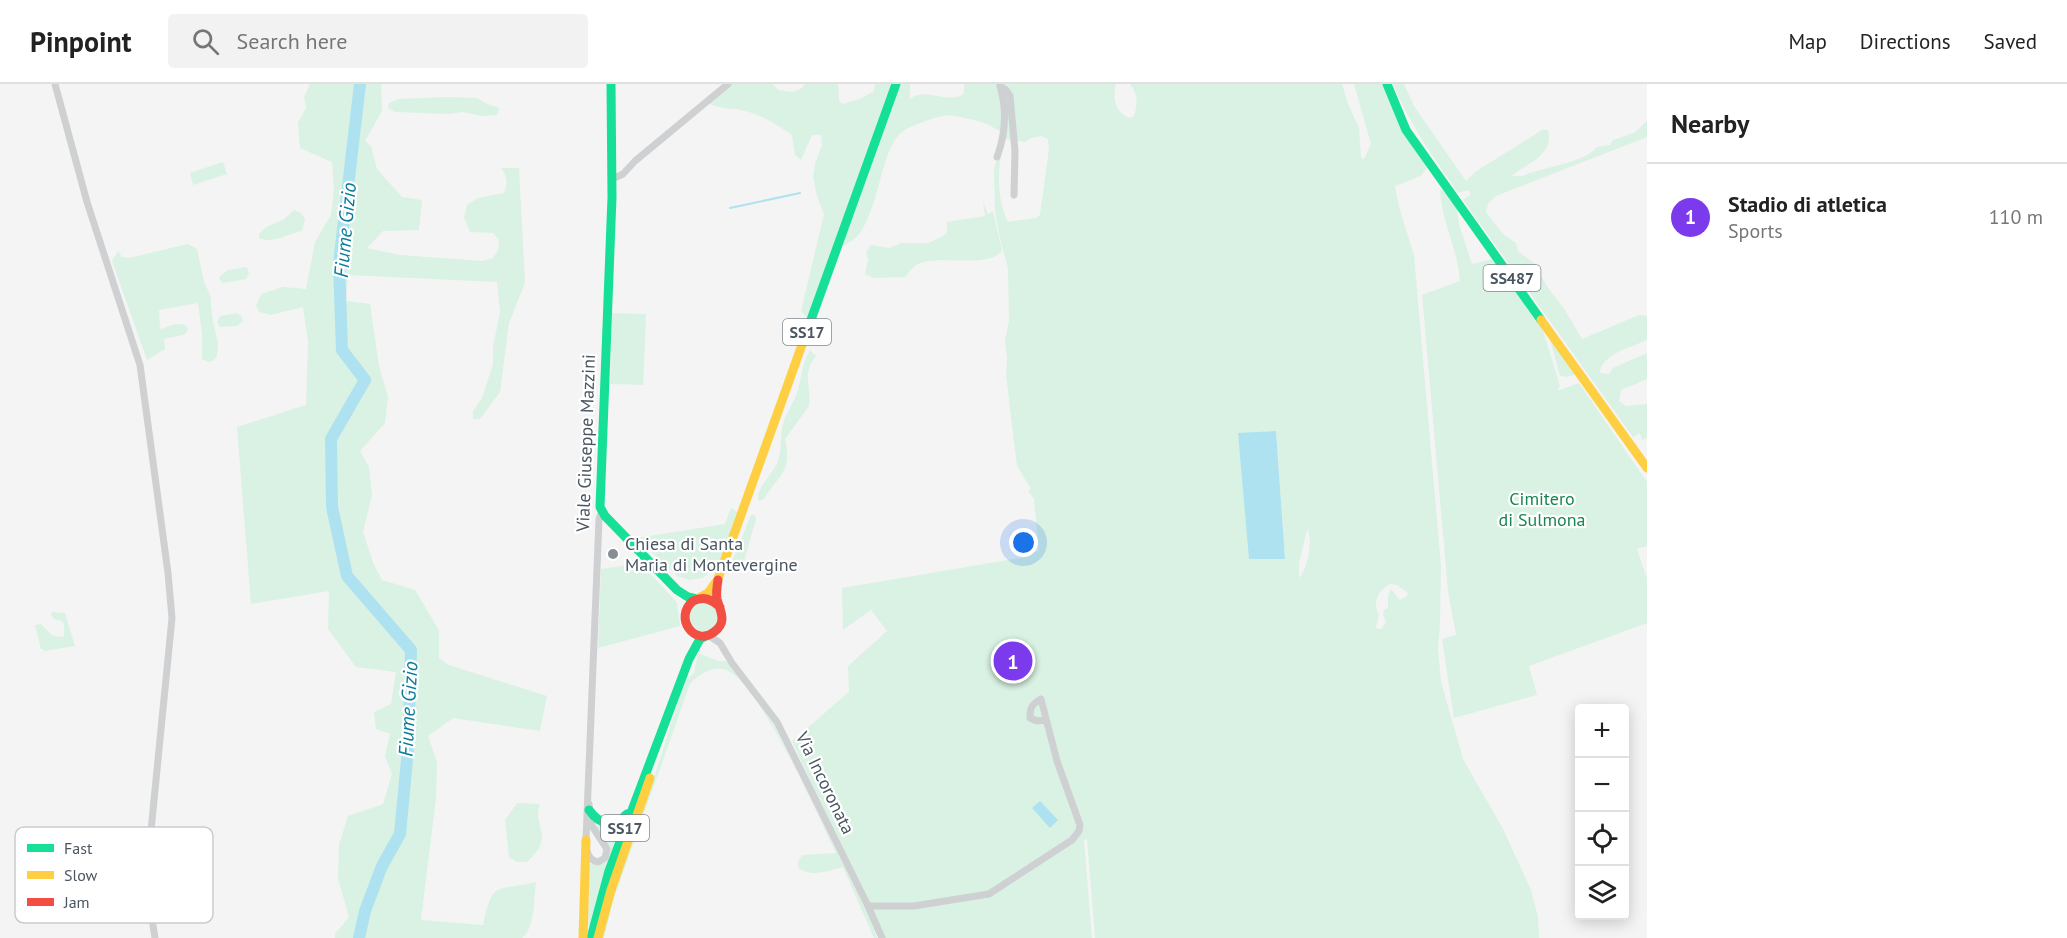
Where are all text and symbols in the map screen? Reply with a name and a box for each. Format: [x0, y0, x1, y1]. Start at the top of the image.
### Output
search box [168, 14, 588, 68]
text: Pinpoint [30, 23, 132, 60]
icon: search [189, 25, 222, 58]
text: Search here [237, 27, 347, 55]
text: Map [1788, 28, 1827, 55]
text: Directions [1860, 28, 1951, 55]
text: Saved [1984, 28, 2037, 55]
text: Nearby [1671, 107, 1749, 140]
water label: Fiume Gizio [328, 181, 362, 279]
text: Stadio di atletica [1728, 190, 1887, 218]
text: 1 [1685, 204, 1696, 230]
text: 110 m [1989, 204, 2043, 230]
text: Sports [1728, 218, 1783, 244]
road number: SS487 [1484, 265, 1540, 291]
road number: SS17 [783, 319, 831, 345]
street label: Viale Giuseppe Mazzini [571, 354, 600, 533]
park label: Cimitero di Sulmona [1499, 487, 1585, 531]
your location [1009, 528, 1038, 557]
place label: Chiesa di Santa Maria di Montevergine [625, 532, 798, 576]
marker: Chiesa di Santa Maria di Montevergine [606, 547, 620, 561]
pin: 1 [994, 638, 1032, 684]
water label: Fiume Gizio [393, 661, 423, 757]
map controls [1575, 704, 1629, 920]
button: + [1575, 704, 1629, 758]
street label: Via Incoronata [790, 727, 860, 838]
button: − [1575, 758, 1629, 812]
button: locate [1575, 812, 1629, 866]
road number: SS17 [601, 815, 649, 841]
legend [15, 827, 213, 923]
text: Fast [64, 838, 93, 858]
text: Slow [64, 865, 98, 885]
button: layers [1575, 866, 1629, 920]
text: Jam [63, 892, 90, 912]

